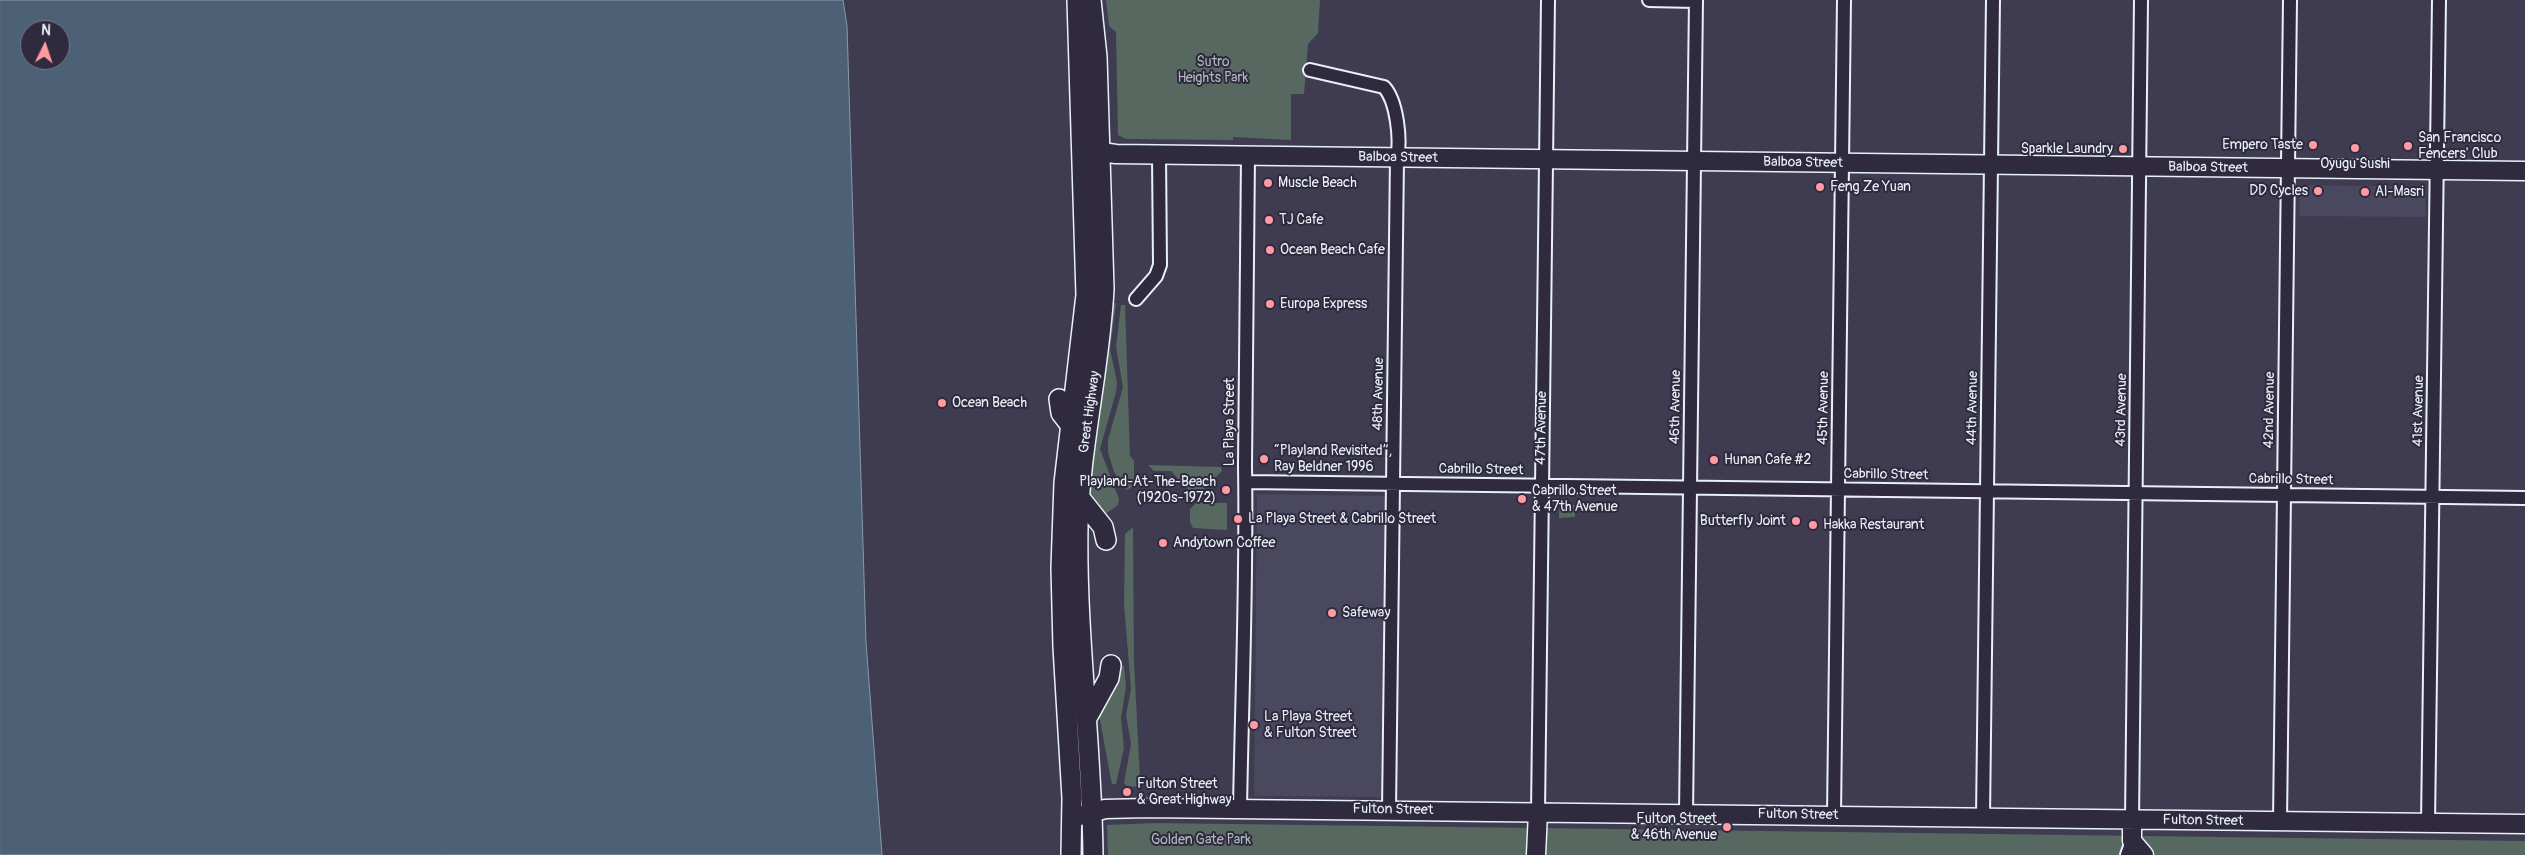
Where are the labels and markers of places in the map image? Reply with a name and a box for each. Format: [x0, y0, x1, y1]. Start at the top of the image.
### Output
place label: San Francisco Fencers' Club [2418, 130, 2501, 162]
place label: Empero Taste [2222, 137, 2303, 153]
marker: Empero Taste [2307, 139, 2319, 151]
marker: San Francisco Fencers' Club [2402, 140, 2414, 152]
place label: Sparkle Laundry [2021, 141, 2113, 157]
marker: Oyugu Sushi [2349, 142, 2361, 154]
marker: Sparkle Laundry [2117, 143, 2129, 155]
place label: Oyugu Sushi [2320, 156, 2390, 172]
place label: Muscle Beach [1278, 175, 1357, 191]
marker: Muscle Beach [1262, 177, 1274, 189]
place label: Feng Ze Yuan [1830, 179, 1911, 195]
marker: Feng Ze Yuan [1814, 181, 1826, 193]
place label: DD Cycles [2249, 183, 2308, 199]
place label: Al-Masri [2375, 184, 2424, 200]
marker: DD Cycles [2312, 185, 2324, 197]
marker: Al-Masri [2359, 186, 2371, 198]
place label: TJ Cafe [1279, 212, 1323, 228]
marker: TJ Cafe [1263, 214, 1275, 226]
place label: Ocean Beach Cafe [1280, 242, 1385, 258]
marker: Ocean Beach Cafe [1264, 244, 1276, 256]
place label: Europa Express [1280, 296, 1367, 312]
marker: Europa Express [1264, 298, 1276, 310]
place label: Ocean Beach [952, 395, 1027, 411]
marker: Ocean Beach [936, 397, 948, 409]
place label: “Playland Revisited”, Ray Beldner 1996 [1274, 443, 1392, 476]
place label: Hunan Cafe #2 [1724, 452, 1811, 468]
marker: “Playland Revisited”, Ray Beldner 1996 [1258, 453, 1270, 465]
marker: Hunan Cafe #2 [1708, 454, 1720, 466]
place label: Playland-At-The-Beach (1920s-1972) [1079, 474, 1216, 507]
place label: Cabrillo Street & 47th Avenue [1532, 483, 1618, 516]
marker: Playland-At-The-Beach (1920s-1972) [1220, 484, 1232, 496]
marker: Cabrillo Street & 47th Avenue [1516, 493, 1528, 505]
place label: La Playa Street & Cabrillo Street [1248, 511, 1436, 527]
marker: La Playa Street & Cabrillo Street [1232, 513, 1244, 525]
place label: Butterfly Joint [1700, 513, 1786, 529]
marker: Butterfly Joint [1790, 515, 1802, 527]
place label: Hakka Restaurant [1823, 517, 1924, 533]
marker: Hakka Restaurant [1807, 519, 1819, 531]
place label: Andytown Coffee [1173, 535, 1275, 551]
marker: Andytown Coffee [1157, 537, 1169, 549]
place label: Safeway [1342, 605, 1390, 621]
marker: Safeway [1326, 607, 1338, 619]
place label: La Playa Street & Fulton Street [1264, 709, 1357, 742]
marker: La Playa Street & Fulton Street [1248, 719, 1260, 731]
place label: Fulton Street & Great Highway [1137, 776, 1232, 809]
marker: Fulton Street & Great Highway [1121, 786, 1133, 798]
place label: Fulton Street & 46th Avenue [1631, 811, 1717, 844]
marker: Fulton Street & 46th Avenue [1721, 821, 1733, 833]

